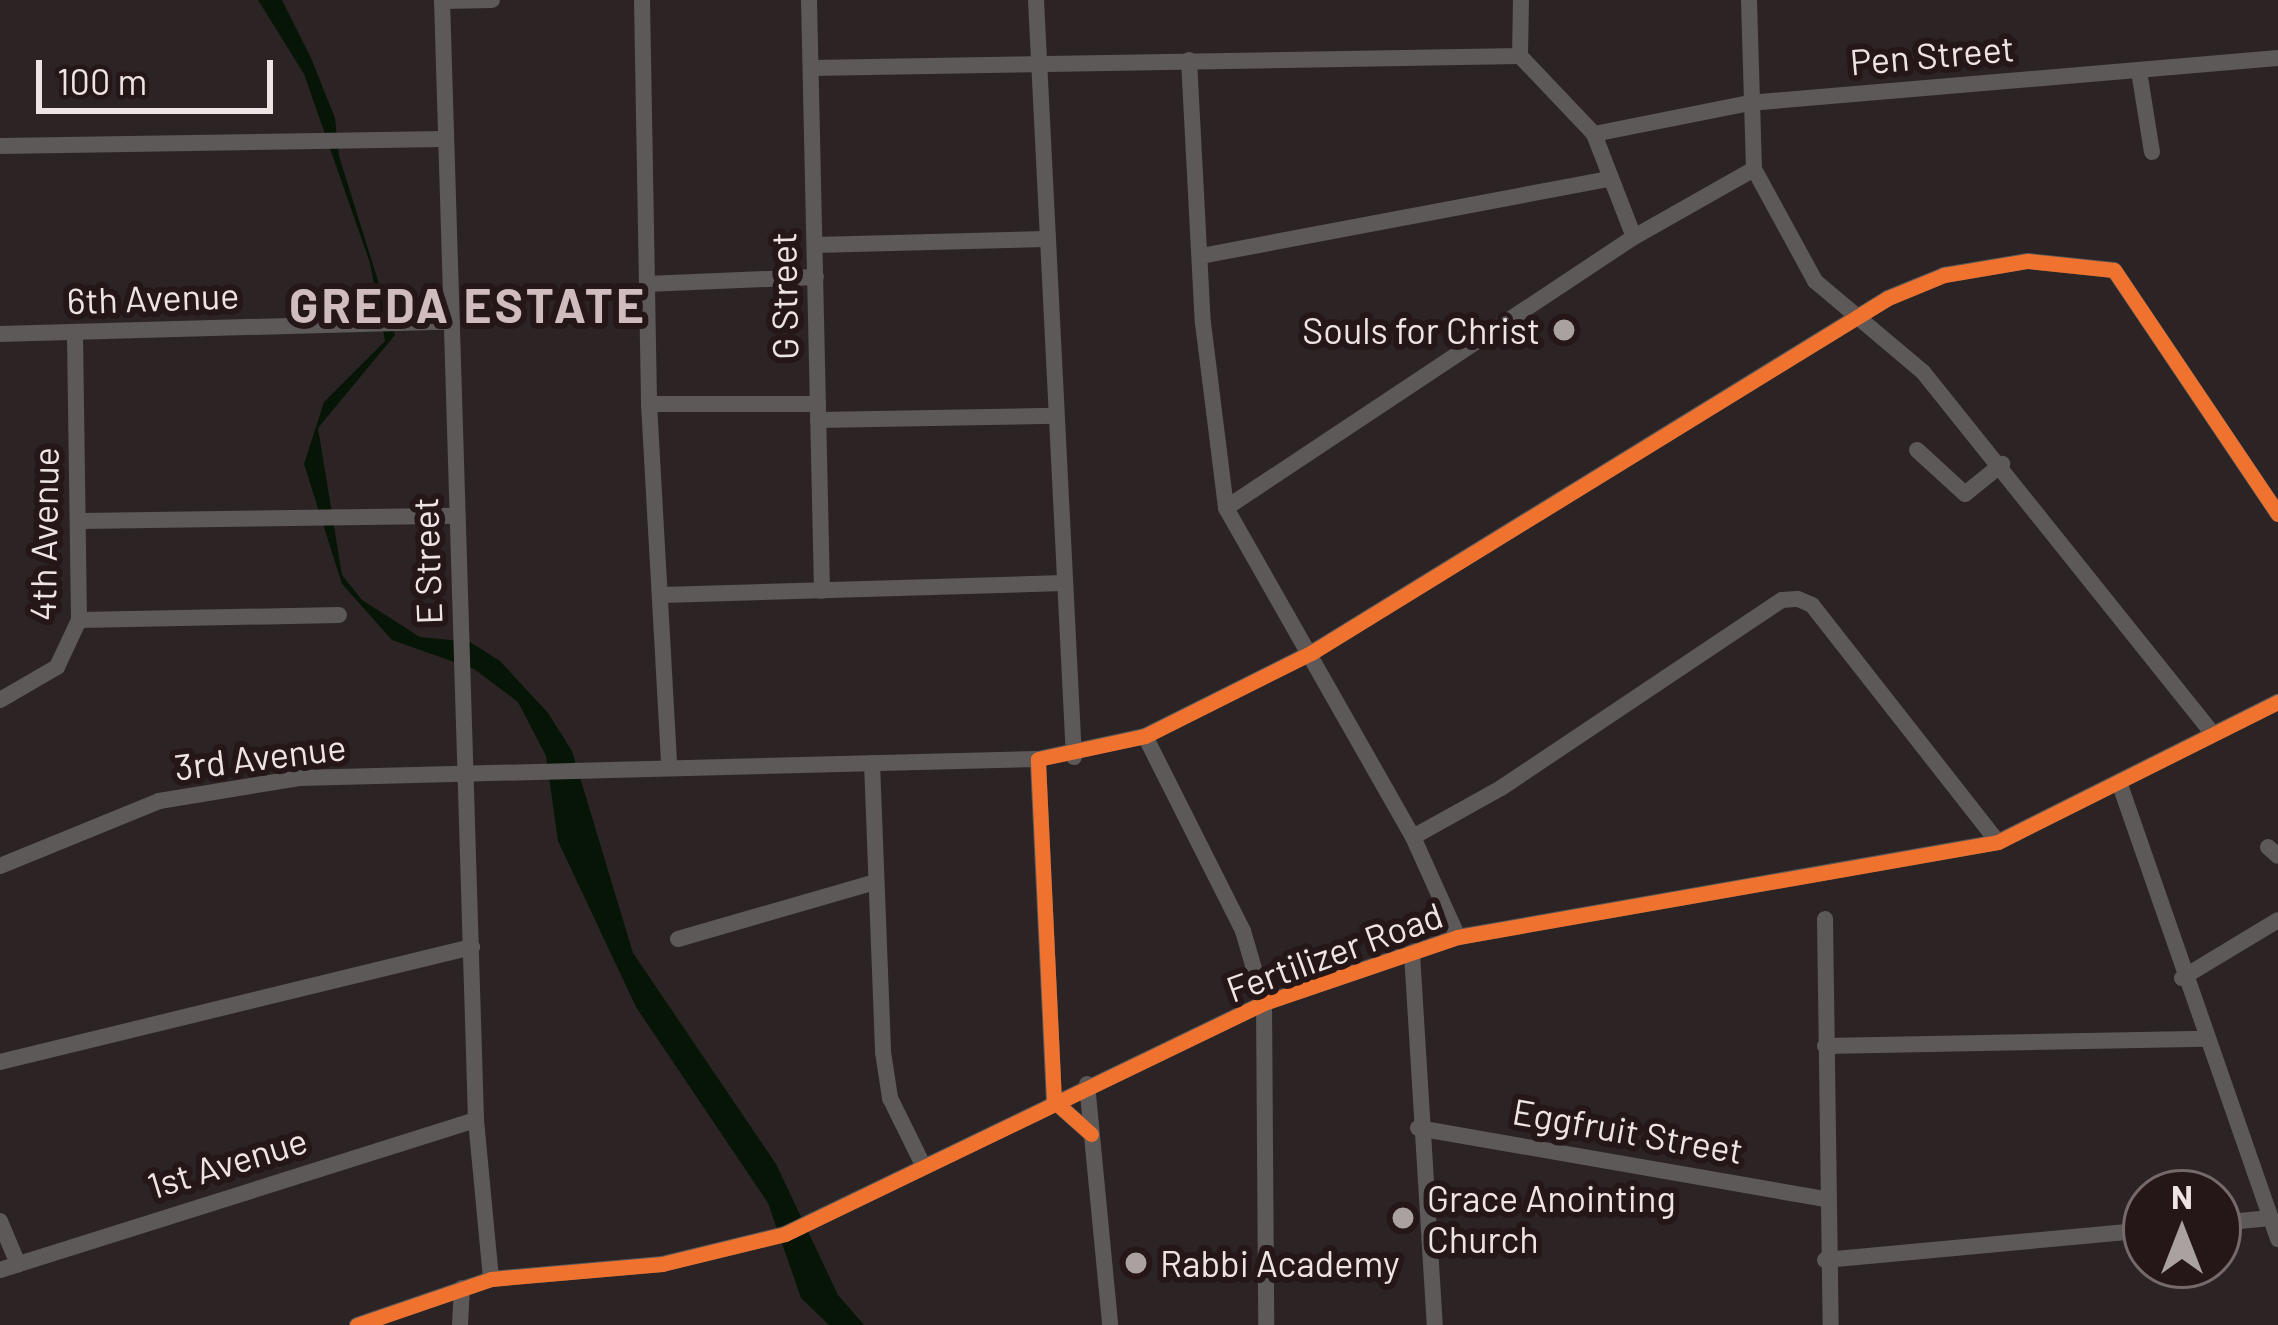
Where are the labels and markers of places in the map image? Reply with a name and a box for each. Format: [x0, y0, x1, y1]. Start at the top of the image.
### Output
place label: Souls for Christ [1302, 308, 1540, 352]
marker: Souls for Christ [1551, 317, 1577, 343]
place label: Grace Anointing Church [1427, 1175, 1676, 1260]
marker: Grace Anointing Church [1390, 1205, 1416, 1231]
place label: Rabbi Academy [1160, 1241, 1399, 1285]
marker: Rabbi Academy [1123, 1250, 1149, 1276]

